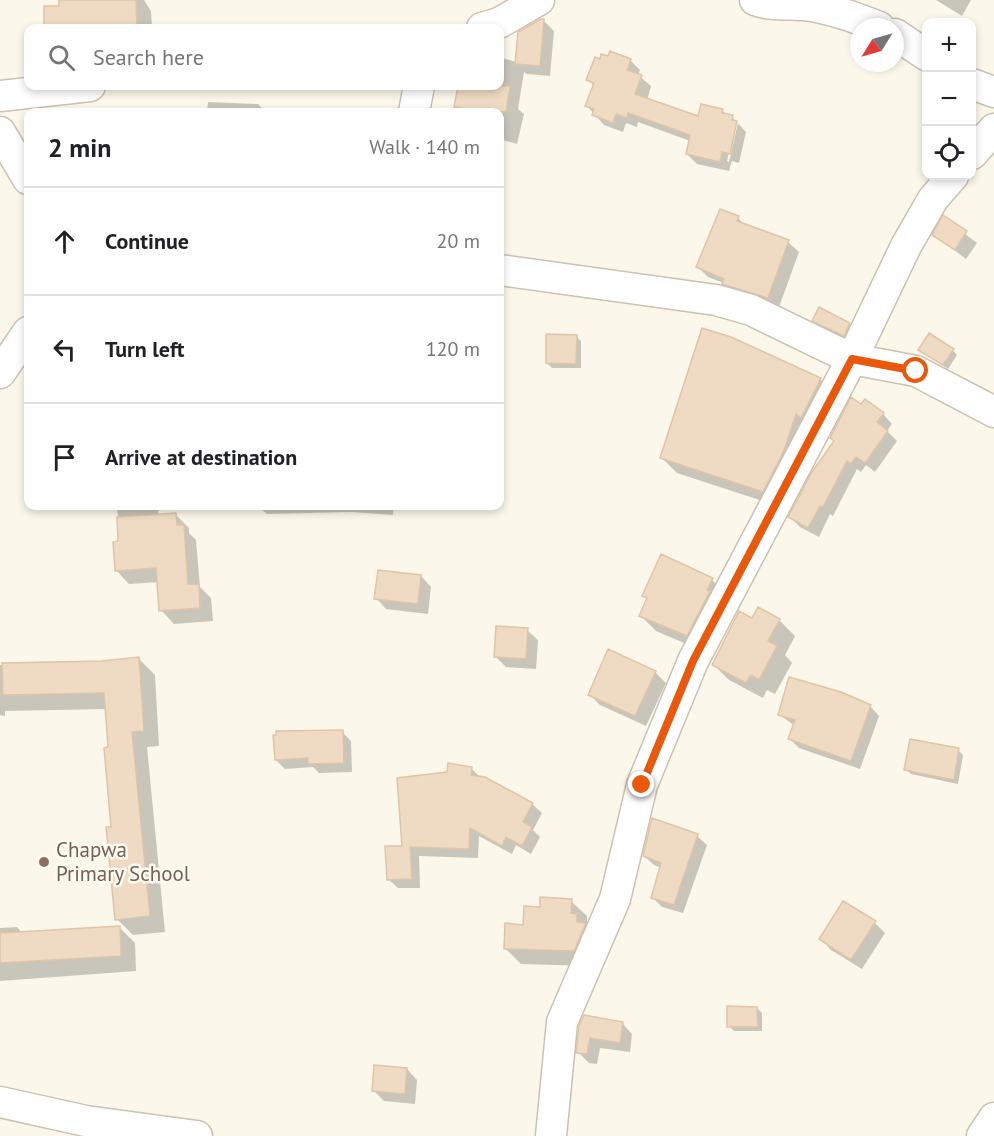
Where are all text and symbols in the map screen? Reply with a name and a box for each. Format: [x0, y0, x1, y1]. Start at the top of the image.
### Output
north arrow [850, 18, 904, 72]
map controls [922, 18, 976, 180]
button: + [922, 18, 976, 72]
search box [24, 24, 504, 90]
icon: search [45, 41, 78, 74]
text: Search here [93, 43, 204, 71]
button: − [922, 72, 976, 126]
button: locate [922, 126, 976, 180]
text: 2 min [48, 131, 111, 164]
text: Walk · 140 m [369, 134, 480, 160]
icon: ahead [48, 225, 81, 258]
text: Continue [105, 227, 189, 255]
text: 20 m [437, 228, 480, 254]
icon: left [48, 333, 81, 366]
text: Turn left [105, 335, 185, 363]
text: 120 m [426, 336, 480, 362]
route start [902, 357, 928, 383]
icon: arrive [48, 441, 81, 474]
text: Arrive at destination [105, 443, 297, 471]
route end [628, 771, 654, 797]
place label: Chapwa Primary School [56, 836, 190, 887]
marker: Chapwa Primary School [37, 855, 51, 869]

